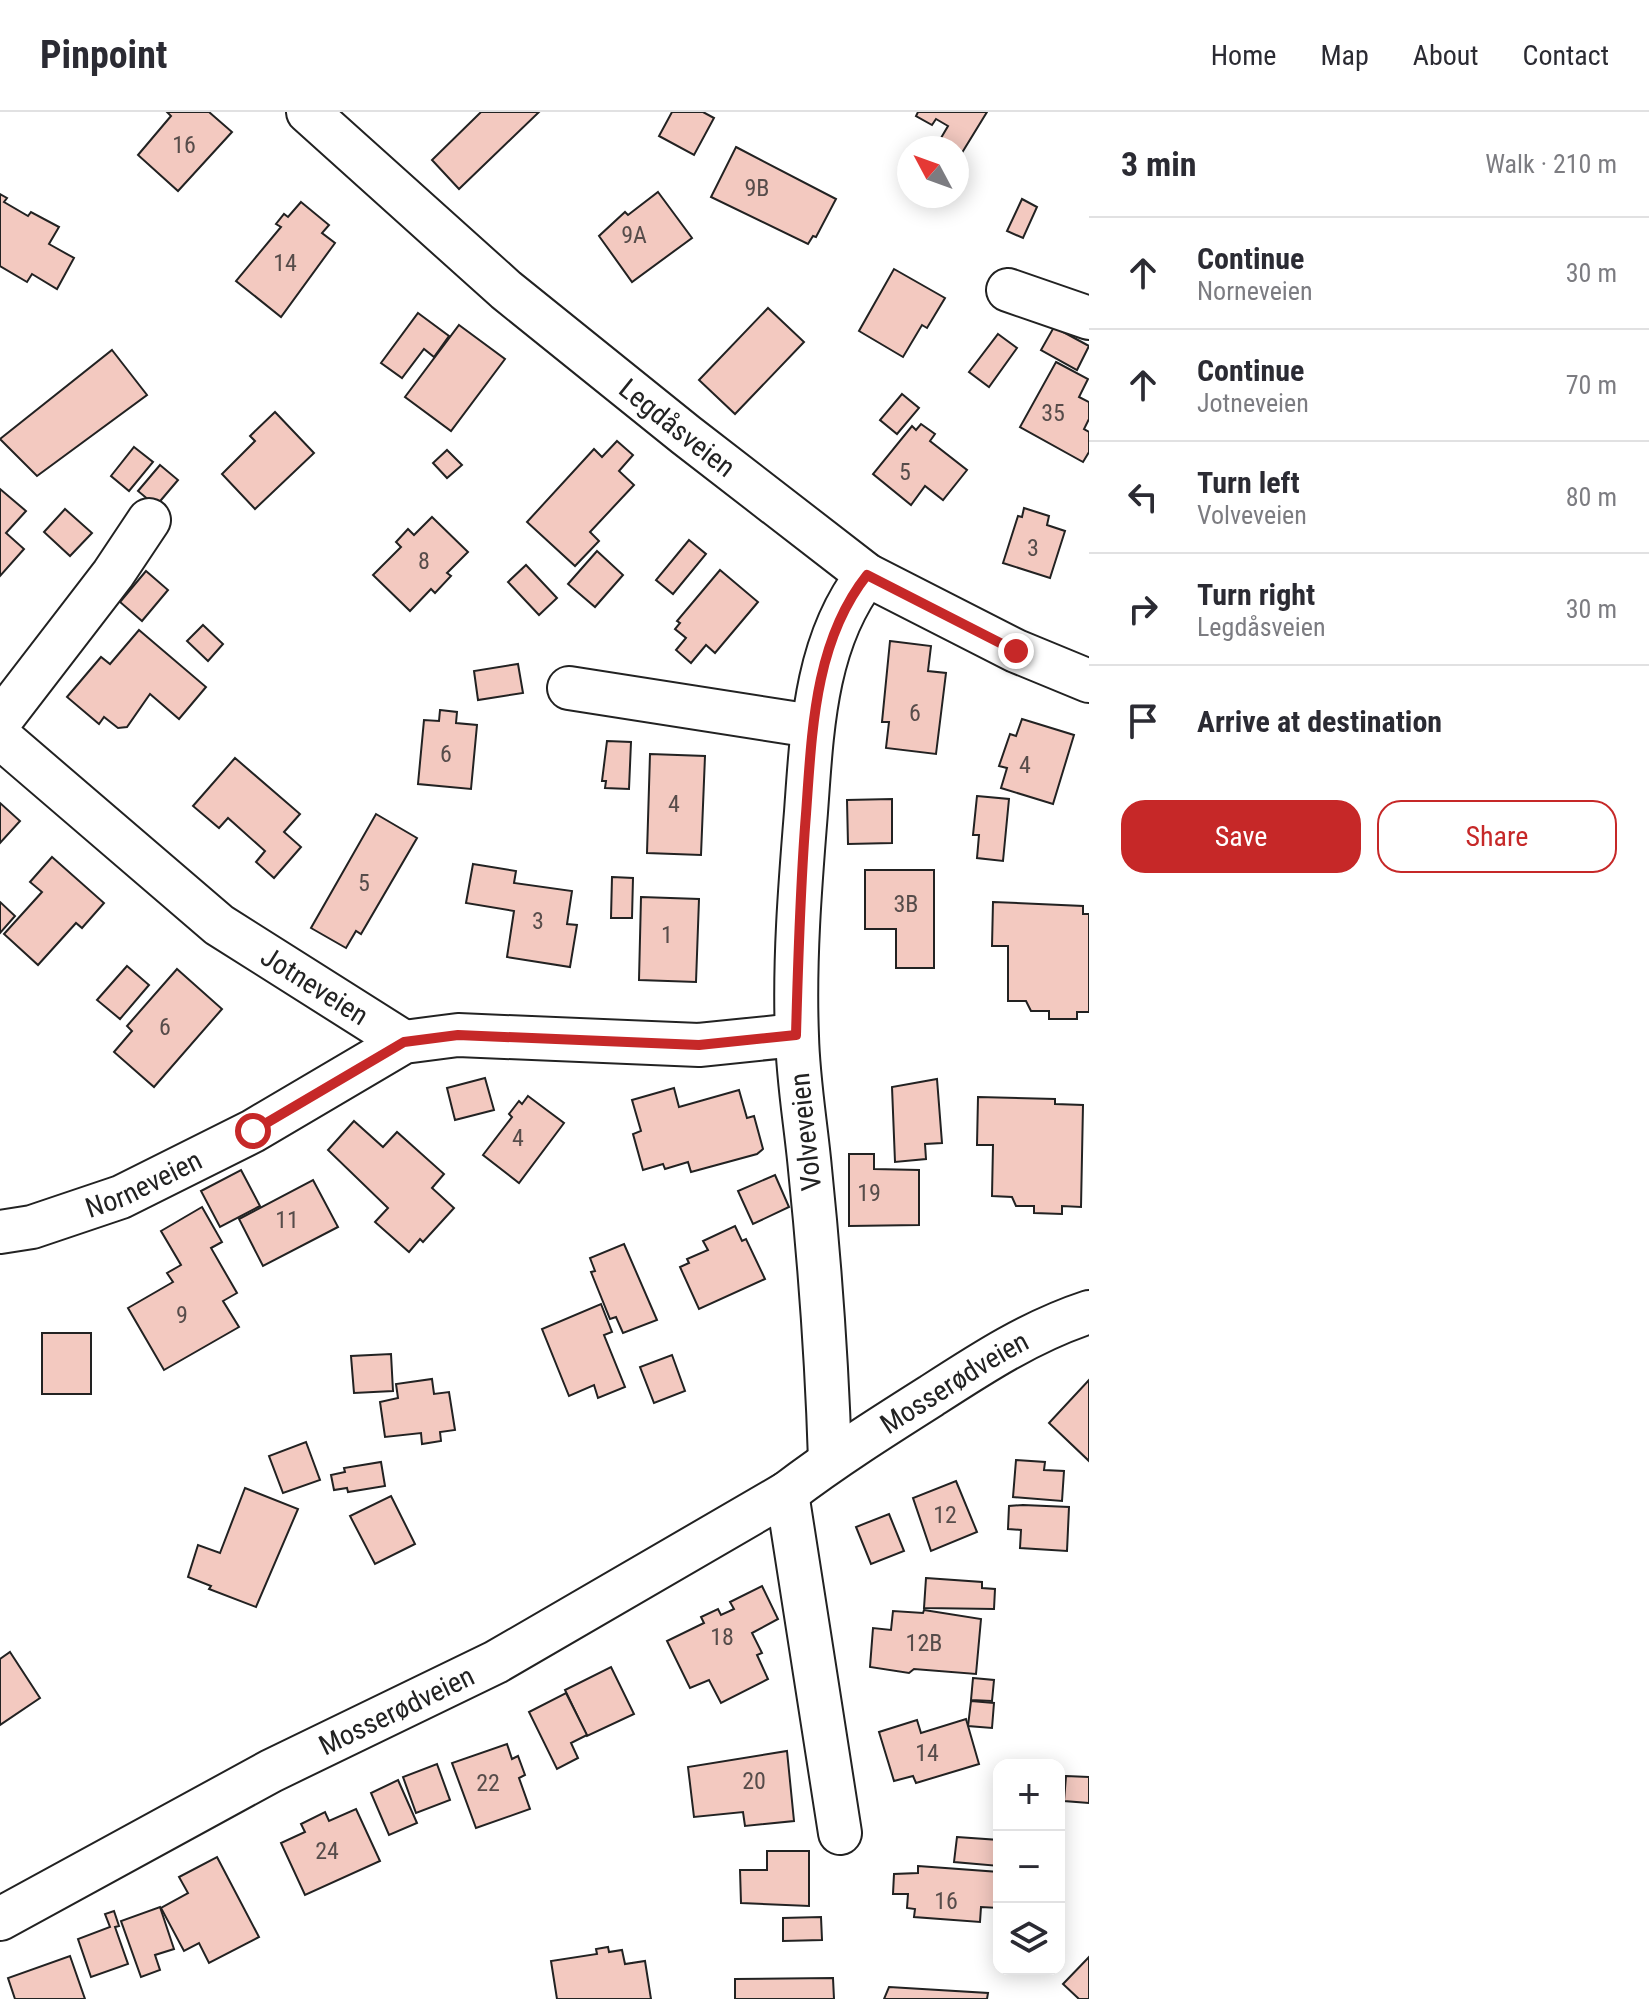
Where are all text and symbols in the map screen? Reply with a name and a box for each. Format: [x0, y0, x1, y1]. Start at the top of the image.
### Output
text: Pinpoint [40, 33, 168, 77]
text: Home [1211, 39, 1276, 72]
text: Map [1320, 39, 1369, 72]
text: About [1413, 39, 1479, 72]
text: Contact [1523, 39, 1609, 72]
house number: 16 [172, 131, 196, 159]
north arrow [897, 136, 969, 208]
text: 3 min [1121, 144, 1197, 184]
text: Walk · 210 m [1485, 149, 1617, 179]
house number: 9B [745, 174, 769, 202]
house number: 9A [621, 221, 647, 249]
text: Continue [1197, 241, 1304, 276]
house number: 14 [273, 249, 297, 277]
icon: ahead [1121, 251, 1165, 295]
text: 30 m [1566, 258, 1617, 288]
text: Norneveien [1197, 276, 1313, 306]
text: Continue [1197, 353, 1304, 388]
icon: ahead [1121, 363, 1165, 407]
text: 70 m [1566, 370, 1617, 400]
street label: Legdåsveien [613, 372, 742, 484]
text: Jotneveien [1197, 388, 1309, 418]
house number: 35 [1041, 399, 1065, 427]
house number: 5 [899, 458, 911, 486]
text: Turn left [1197, 465, 1300, 500]
icon: left [1121, 475, 1165, 519]
text: 80 m [1566, 482, 1617, 512]
text: Volveveien [1197, 500, 1307, 530]
house number: 3 [1027, 534, 1039, 562]
house number: 8 [418, 547, 430, 575]
text: Turn right [1197, 577, 1315, 612]
icon: right [1121, 587, 1165, 631]
text: 30 m [1566, 594, 1617, 624]
text: Legdåsveien [1197, 612, 1325, 642]
route end [998, 633, 1034, 669]
house number: 6 [909, 699, 921, 727]
icon: arrive [1121, 699, 1165, 743]
text: Arrive at destination [1197, 704, 1442, 739]
house number: 6 [440, 740, 452, 768]
house number: 4 [1019, 751, 1031, 779]
house number: 4 [668, 790, 680, 818]
button: Save [1121, 800, 1361, 873]
button: Share [1377, 800, 1617, 873]
house number: 5 [358, 869, 370, 897]
house number: 3B [894, 890, 918, 918]
house number: 3 [532, 907, 544, 935]
house number: 1 [661, 921, 673, 949]
street label: Jotneveien [255, 940, 374, 1032]
house number: 6 [159, 1013, 171, 1041]
street label: Volveveien [783, 1071, 828, 1193]
route start [235, 1113, 271, 1149]
house number: 4 [512, 1124, 524, 1152]
street label: Norneveien [81, 1143, 207, 1225]
house number: 19 [857, 1179, 881, 1207]
house number: 11 [275, 1206, 299, 1234]
house number: 9 [176, 1301, 188, 1329]
street label: Mosserødveien [874, 1324, 1034, 1441]
house number: 12 [933, 1501, 957, 1529]
house number: 18 [710, 1623, 734, 1651]
house number: 12B [906, 1629, 942, 1657]
street label: Mosserødveien [314, 1659, 479, 1762]
house number: 14 [915, 1739, 939, 1767]
map controls [993, 1759, 1065, 1975]
button: + [993, 1759, 1065, 1831]
house number: 20 [742, 1767, 766, 1795]
house number: 22 [476, 1769, 500, 1797]
button: − [993, 1831, 1065, 1903]
house number: 24 [315, 1837, 339, 1865]
house number: 16 [934, 1887, 958, 1915]
button: layers [993, 1903, 1065, 1975]

